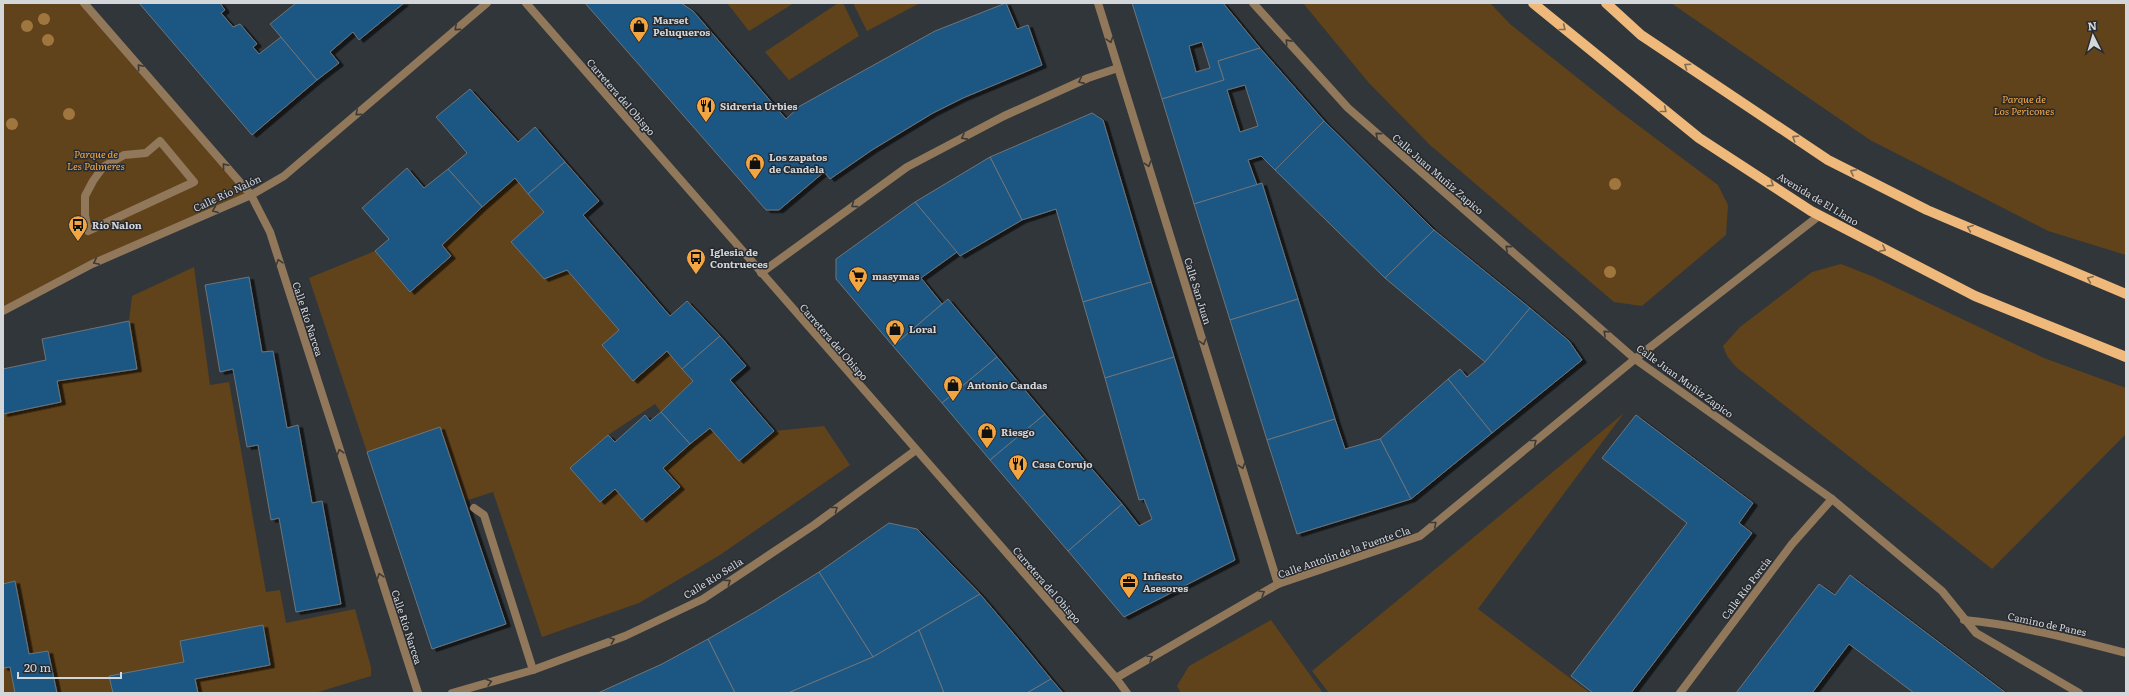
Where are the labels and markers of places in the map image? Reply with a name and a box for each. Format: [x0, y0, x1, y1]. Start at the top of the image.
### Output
place label: Marset Peluqueros [653, 12, 710, 39]
shop icon: Marset Peluqueros [628, 15, 650, 43]
restaurant icon: Sidreria Urbies [695, 95, 717, 123]
place label: Sidreria Urbies [720, 98, 798, 113]
place label: Los zapatos de Candela [769, 149, 827, 176]
shop icon: Los zapatos de Candela [744, 152, 766, 180]
bus stop icon: Río Nalon [67, 214, 89, 242]
place label: Río Nalon [92, 217, 142, 232]
place label: Iglesia de Contrueces [710, 244, 768, 271]
bus stop icon: Iglesia de Contrueces [685, 247, 707, 275]
supermarket icon: masymas [847, 265, 869, 293]
place label: masymas [872, 268, 919, 283]
shop icon: Loral [884, 318, 906, 346]
place label: Loral [909, 321, 937, 336]
shop icon: Antonio Candas [942, 374, 964, 402]
place label: Antonio Candas [967, 377, 1047, 392]
shop icon: Riesgo [976, 421, 998, 449]
place label: Riesgo [1001, 424, 1035, 439]
restaurant icon: Casa Corujo [1007, 453, 1029, 481]
place label: Casa Corujo [1032, 456, 1093, 471]
place label: Infiesto Asesores [1143, 568, 1188, 595]
office icon: Infiesto Asesores [1118, 571, 1140, 599]

